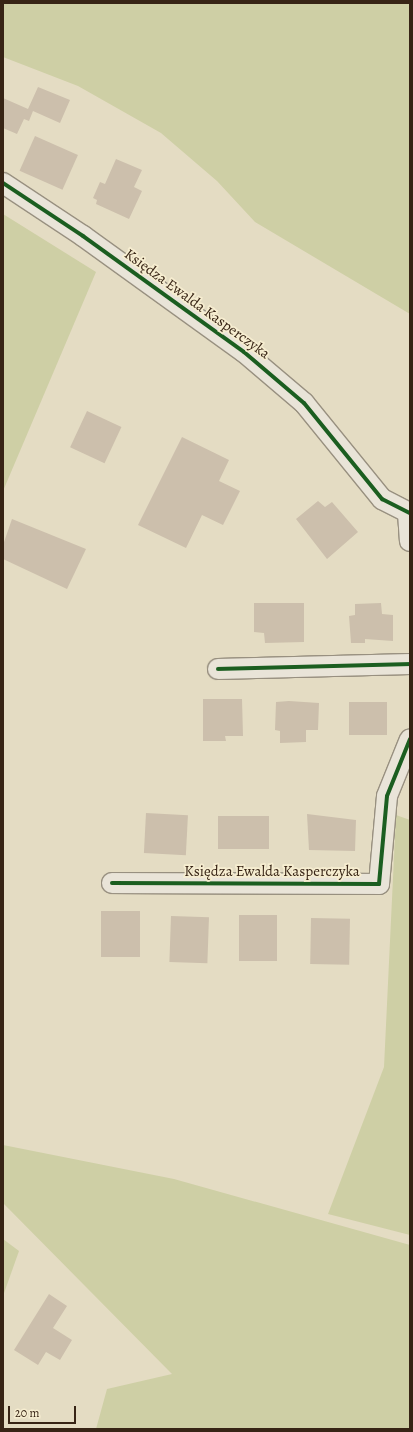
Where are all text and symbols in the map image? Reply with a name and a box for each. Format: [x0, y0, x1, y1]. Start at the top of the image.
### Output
street label: Księdza Ewalda Kasperczyka [121, 245, 273, 363]
street label: Księdza Ewalda Kasperczyka [184, 863, 360, 881]
scale bar [10, 1398, 78, 1424]
text: 20 m [15, 1405, 39, 1421]

